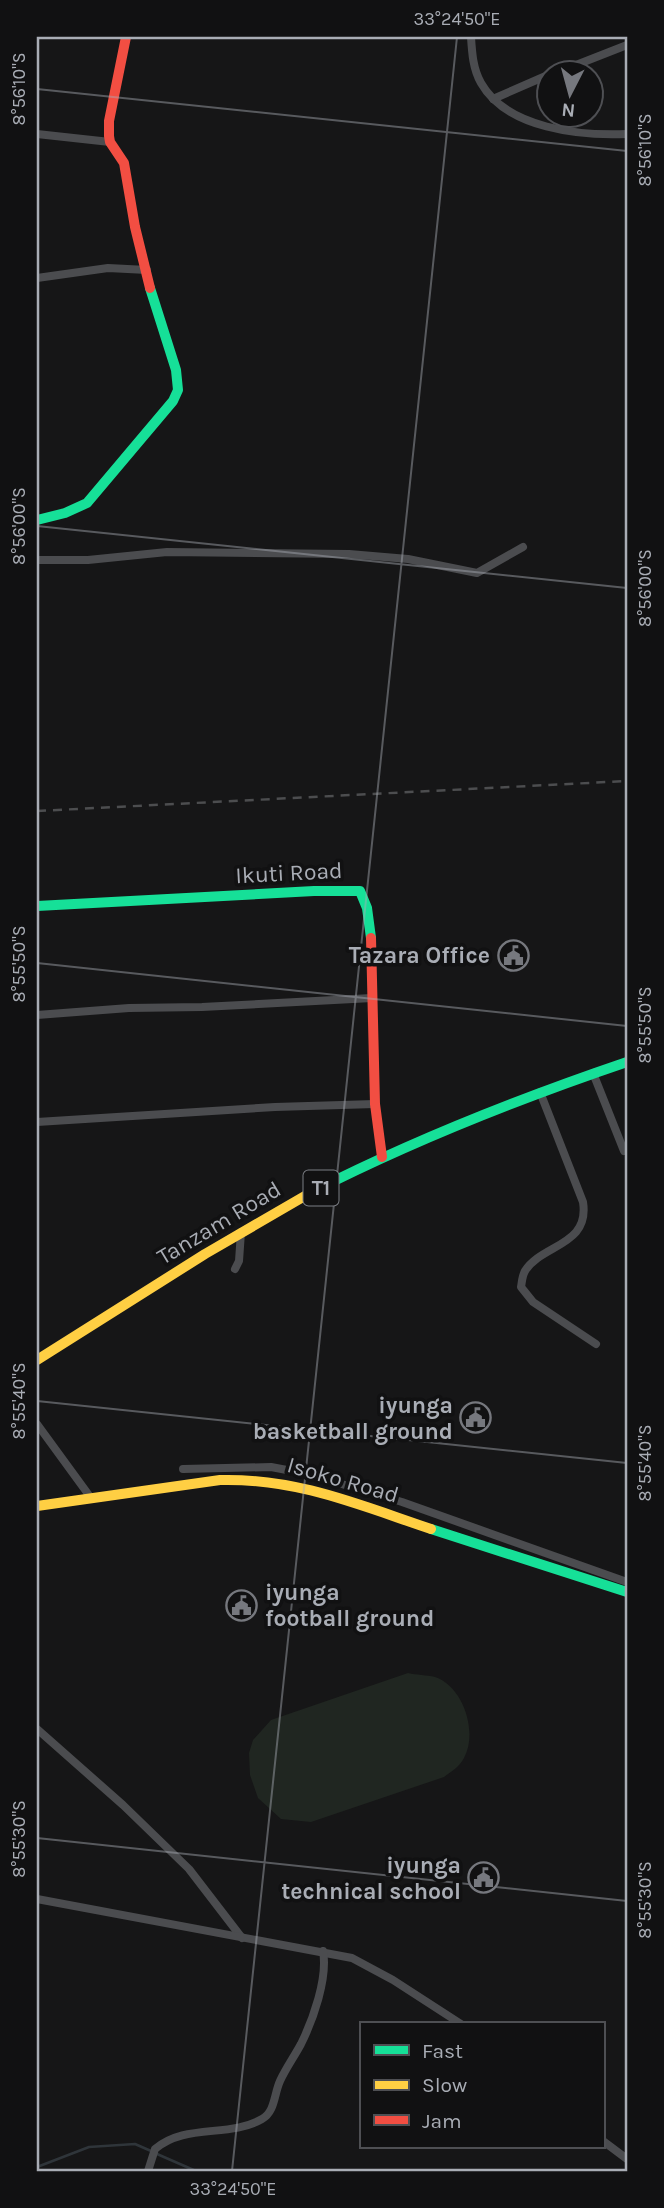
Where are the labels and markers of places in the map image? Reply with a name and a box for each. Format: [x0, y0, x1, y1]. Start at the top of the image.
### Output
public building icon: Tazara Office [496, 938, 530, 972]
place label: Tazara Office [349, 942, 490, 969]
place label: iyunga basketball ground [253, 1392, 453, 1445]
public building icon: iyunga basketball ground [459, 1401, 493, 1435]
place label: iyunga football ground [265, 1579, 434, 1632]
public building icon: iyunga football ground [225, 1588, 259, 1622]
place label: iyunga technical school [281, 1852, 461, 1905]
public building icon: iyunga technical school [467, 1861, 501, 1895]

